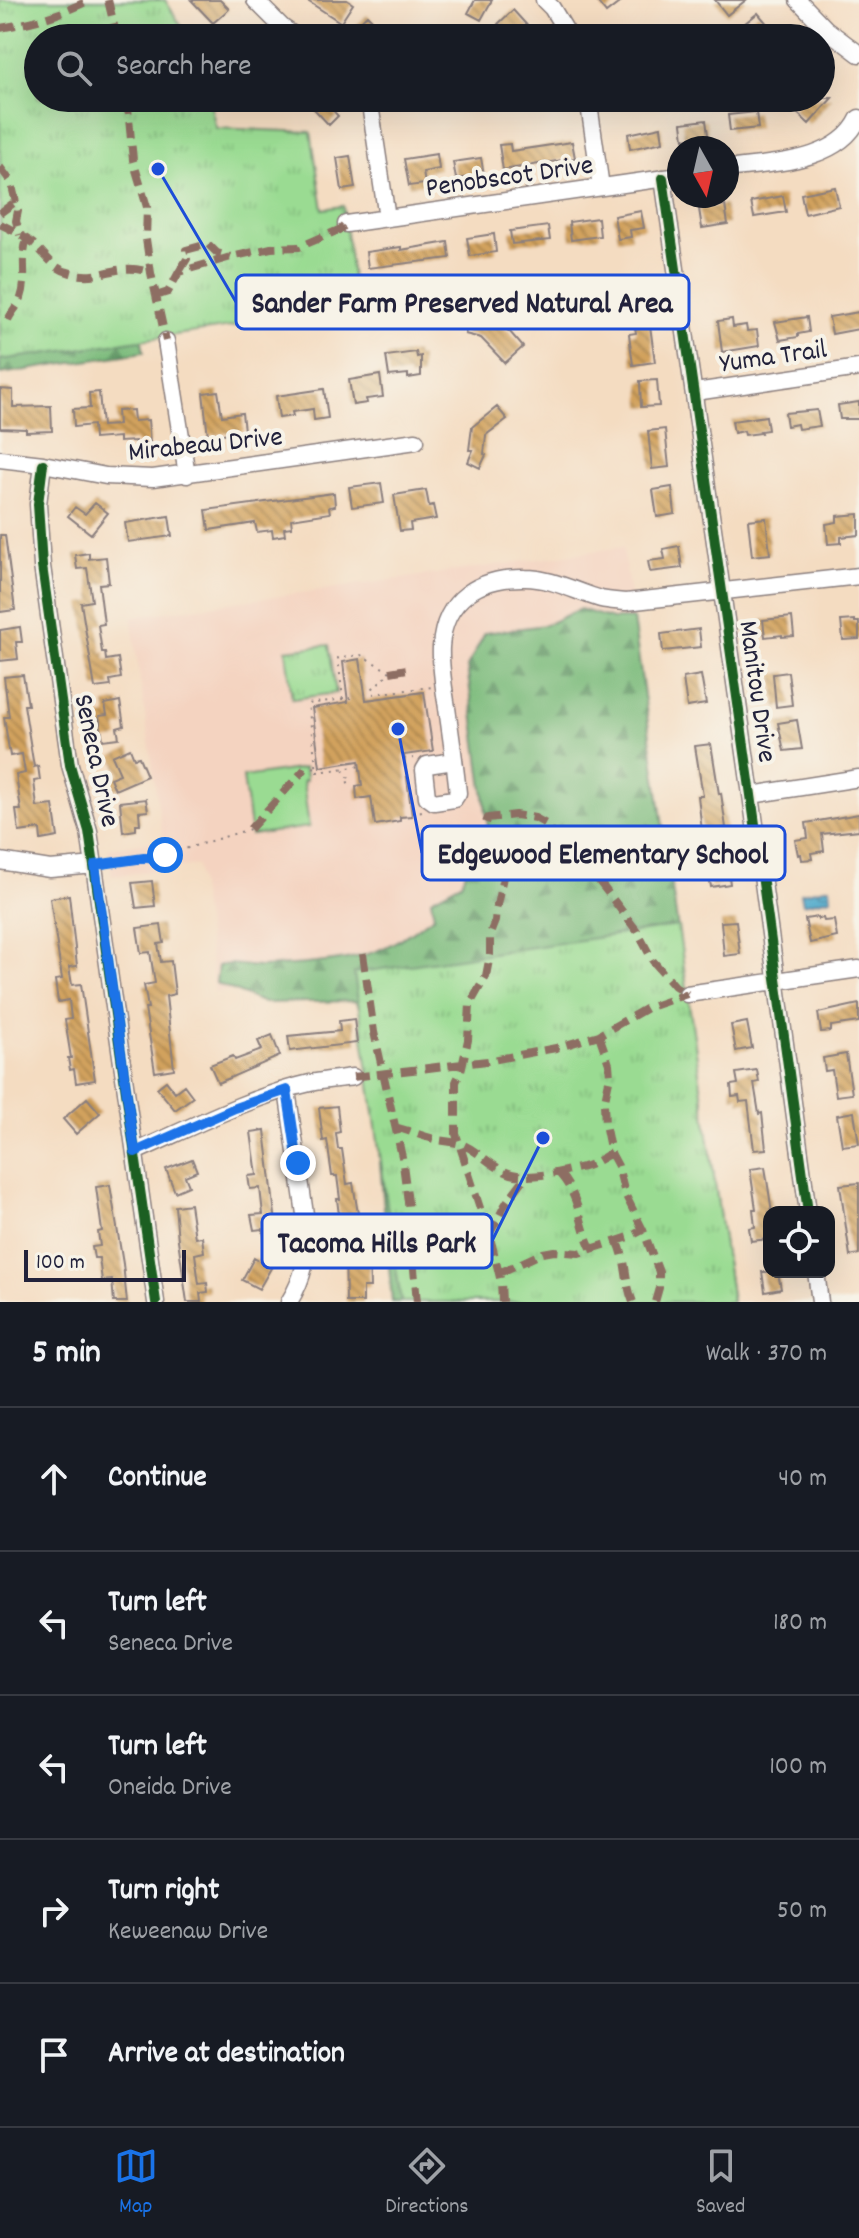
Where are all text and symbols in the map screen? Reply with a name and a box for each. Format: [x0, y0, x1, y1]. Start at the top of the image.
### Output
search box [24, 24, 835, 112]
icon: search [52, 46, 96, 90]
text: Search here [116, 47, 252, 90]
north arrow [667, 136, 739, 208]
street label: Penobscot Drive [423, 147, 596, 211]
callout: Sander Farm Preserved Natural Area [236, 275, 689, 329]
text: Sander Farm Preserved Natural Area [252, 285, 673, 328]
street label: Yuma Trail [718, 332, 830, 386]
street label: Mirabeau Drive [126, 419, 285, 475]
street label: Manitou Drive [725, 618, 785, 765]
street label: Seneca Drive [61, 691, 128, 831]
callout: Edgewood Elementary School [422, 826, 785, 880]
text: Edgewood Elementary School [438, 836, 769, 879]
route start [147, 837, 183, 873]
route end [280, 1145, 316, 1181]
map controls [763, 1206, 835, 1278]
button: locate [763, 1206, 835, 1278]
callout: Tacoma Hills Park [262, 1214, 492, 1268]
text: Tacoma Hills Park [278, 1225, 476, 1268]
scale bar [24, 1246, 186, 1282]
text: 100 m [36, 1248, 85, 1279]
text: 5 min [32, 1330, 101, 1379]
text: Walk · 370 m [706, 1336, 827, 1373]
icon: ahead [32, 1457, 76, 1501]
text: Continue [108, 1458, 207, 1501]
text: 40 m [778, 1461, 827, 1498]
text: Turn left [108, 1583, 207, 1626]
icon: left [32, 1601, 76, 1645]
text: 180 m [773, 1605, 827, 1642]
text: Seneca Drive [108, 1626, 233, 1663]
text: Turn left [108, 1727, 207, 1770]
icon: left [32, 1745, 76, 1789]
text: 100 m [769, 1749, 827, 1786]
text: Oneida Drive [108, 1770, 232, 1807]
text: Turn right [108, 1871, 219, 1914]
icon: right [32, 1889, 76, 1933]
text: 50 m [777, 1893, 827, 1930]
text: Keweenaw Drive [108, 1914, 268, 1951]
icon: arrive [32, 2033, 76, 2077]
text: Arrive at destination [108, 2034, 345, 2077]
tab: Map [114, 2144, 158, 2223]
tab: Directions [385, 2144, 469, 2223]
tab: Saved [696, 2144, 745, 2223]

